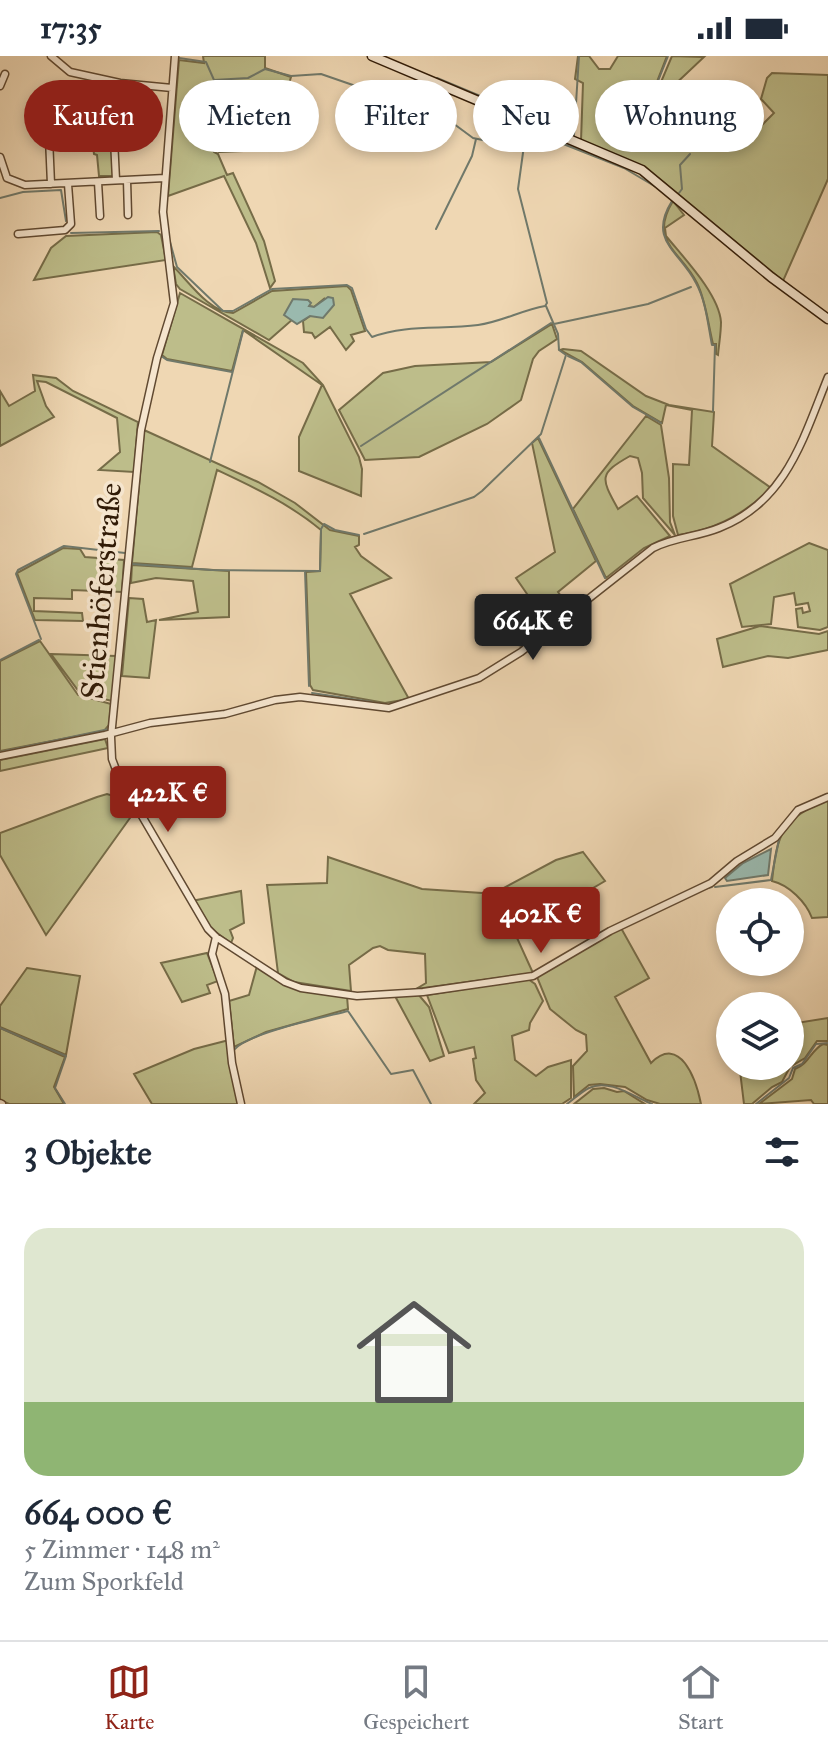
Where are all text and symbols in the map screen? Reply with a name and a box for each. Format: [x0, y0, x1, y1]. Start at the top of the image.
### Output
text: 17:35 [40, 10, 101, 46]
chip: Kaufen [24, 80, 163, 152]
chip: Mieten [179, 80, 319, 152]
chip: Filter [335, 80, 457, 152]
chip: Neu [473, 80, 579, 152]
chip: Wohnung [595, 80, 764, 152]
street label: Stienhöferstraße [73, 481, 130, 701]
pin: 664K € [468, 594, 598, 662]
text: 664K € [493, 604, 573, 636]
pin: 422K € [103, 766, 233, 834]
text: 422K € [128, 776, 208, 808]
pin: 402K € [476, 887, 606, 955]
map controls [716, 888, 804, 1080]
button: locate [716, 888, 804, 976]
text: 402K € [500, 897, 582, 929]
button: layers [716, 992, 804, 1080]
icon: filters [760, 1130, 804, 1174]
text: 3 Objekte [24, 1132, 152, 1173]
icon: home [342, 1280, 486, 1424]
text: 664 000 € [24, 1492, 172, 1533]
text: 5 Zimmer · 148 m² [24, 1533, 220, 1565]
text: Zum Sporkfeld [24, 1565, 184, 1597]
tab: Karte [104, 1660, 154, 1735]
tab: Gespeichert [363, 1660, 469, 1735]
tab: Start [678, 1660, 724, 1735]

